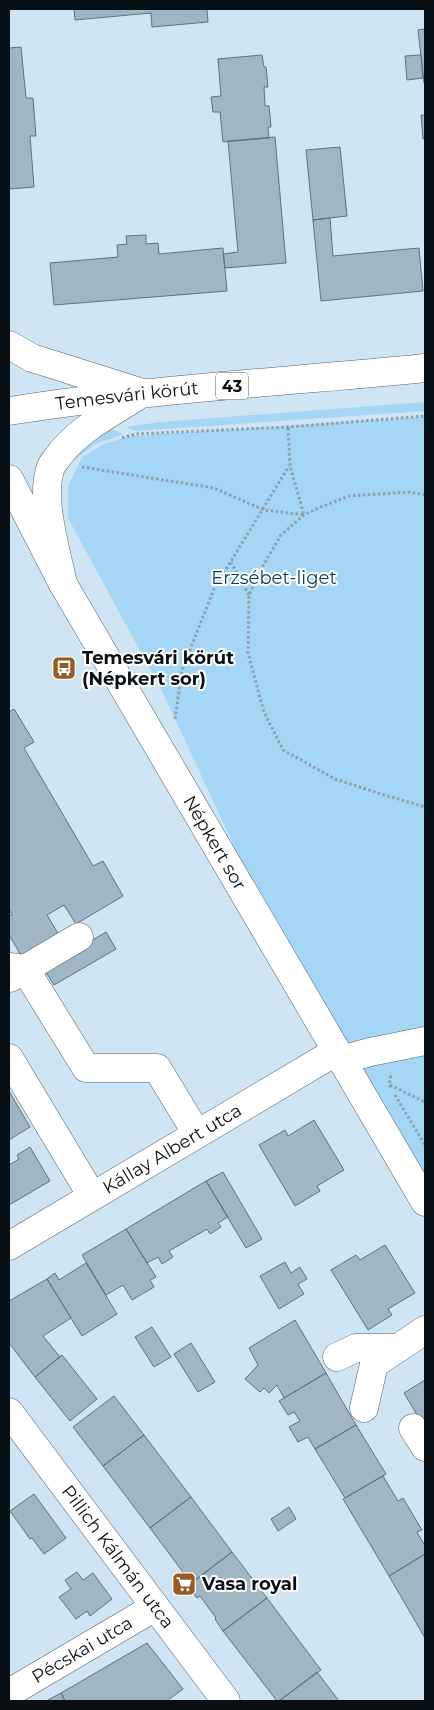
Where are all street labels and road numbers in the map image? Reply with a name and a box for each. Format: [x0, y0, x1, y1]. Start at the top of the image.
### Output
road number: 43 [216, 372, 248, 400]
street label: Temesvári körút [54, 377, 200, 415]
street label: Népkert sor [178, 792, 251, 894]
street label: Kállay Albert utca [99, 1099, 246, 1199]
street label: Pillich Kálmán utca [57, 1481, 179, 1633]
street label: Pécskai utca [28, 1612, 137, 1688]

